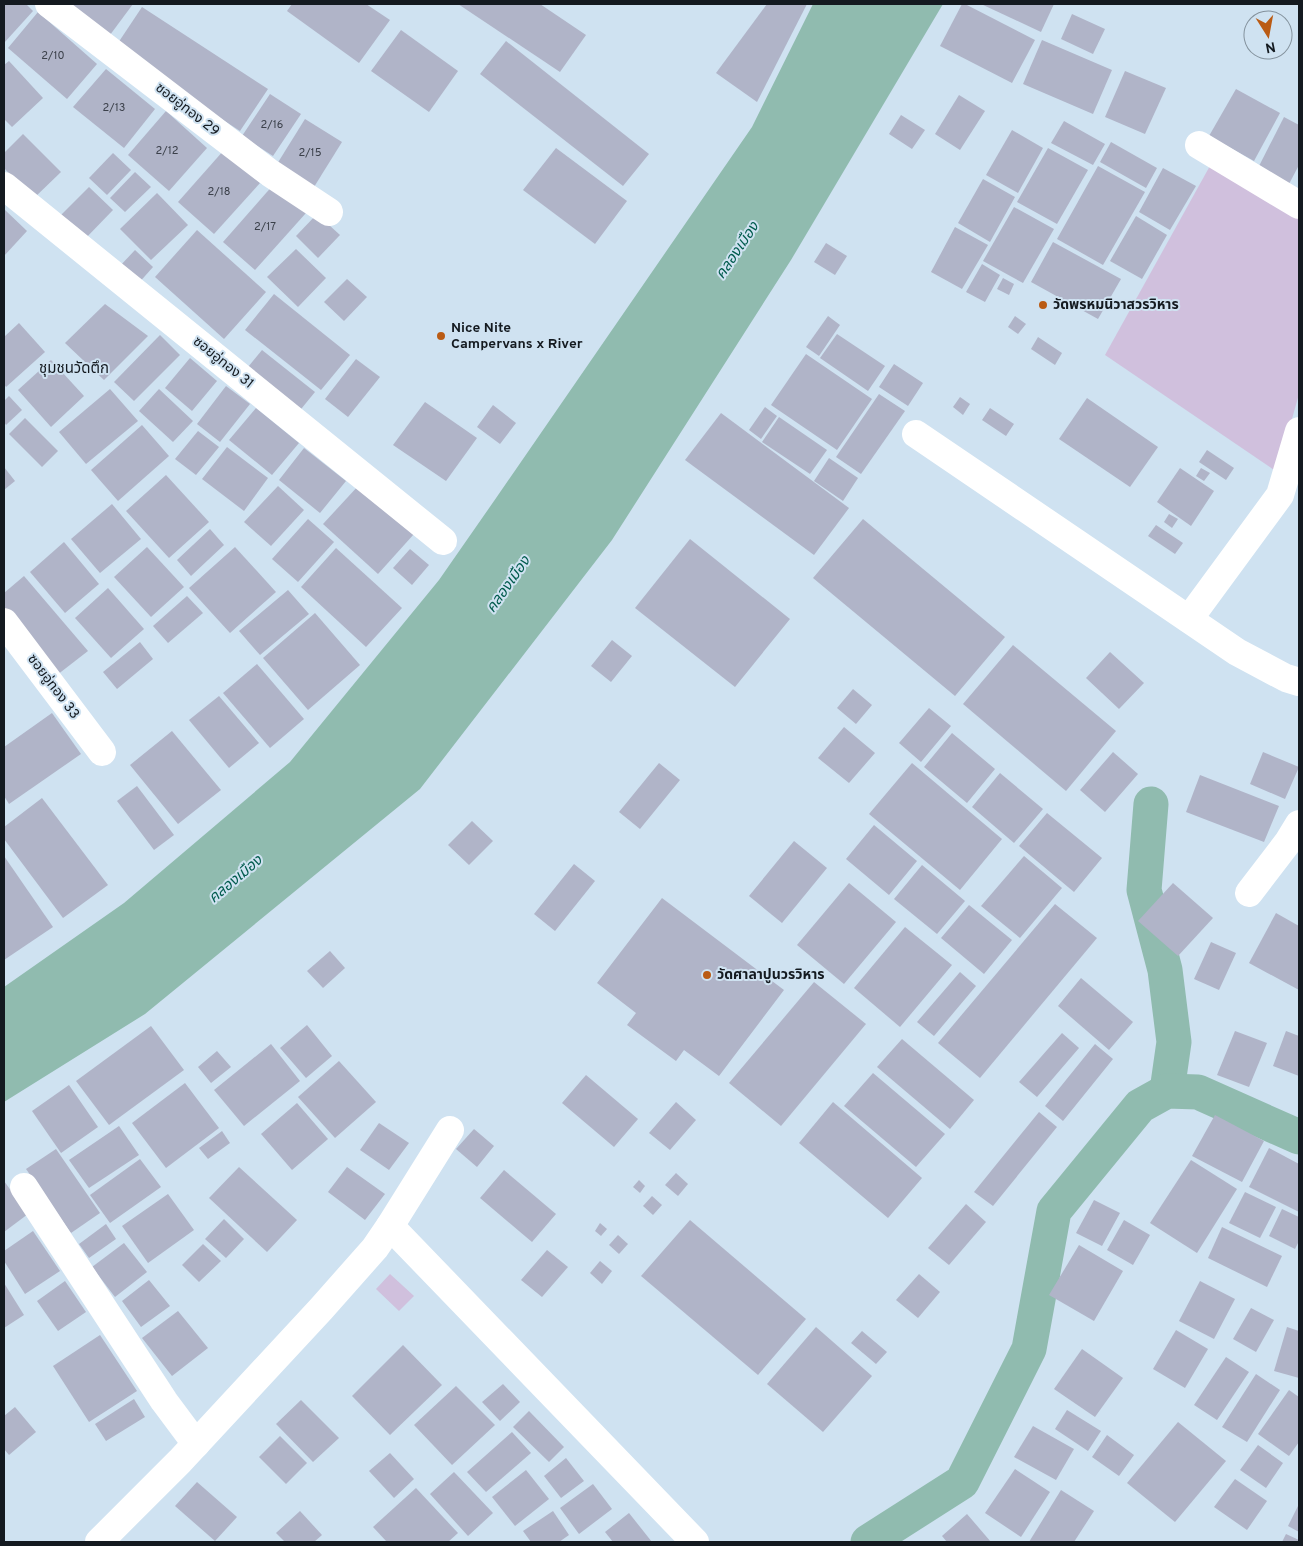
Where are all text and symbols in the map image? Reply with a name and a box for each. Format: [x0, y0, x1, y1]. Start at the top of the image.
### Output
north arrow [1243, 10, 1293, 60]
text: N [1264, 37, 1277, 56]
house number: 2/10 [41, 49, 65, 63]
street label: ซอยอู่ทอง 29 [152, 79, 223, 140]
house number: 2/13 [103, 101, 125, 115]
house number: 2/16 [261, 118, 283, 132]
house number: 2/12 [156, 144, 178, 158]
house number: 2/15 [298, 146, 322, 160]
house number: 2/18 [208, 185, 230, 199]
water label: คลองเมือง [712, 218, 765, 283]
house number: 2/17 [254, 220, 276, 234]
place label: วัดพรหมนิวาสวรวิหาร [1053, 297, 1179, 314]
marker: วัดพรหมนิวาสวรวิหาร [1037, 299, 1049, 311]
place label: Nice Nite Campervans x River [451, 320, 583, 353]
marker: Nice Nite Campervans x River [435, 330, 447, 342]
street label: ซอยอู่ทอง 31 [189, 333, 257, 393]
district label: ชุมชนวัดตึก [39, 360, 109, 379]
water label: คลองเมือง [483, 552, 536, 617]
street label: ซอยอู่ทอง 33 [23, 651, 84, 723]
water label: คลองเมือง [205, 851, 268, 908]
place label: วัดศาลาปูนวรวิหาร [717, 967, 825, 984]
marker: วัดศาลาปูนวรวิหาร [701, 969, 713, 981]

